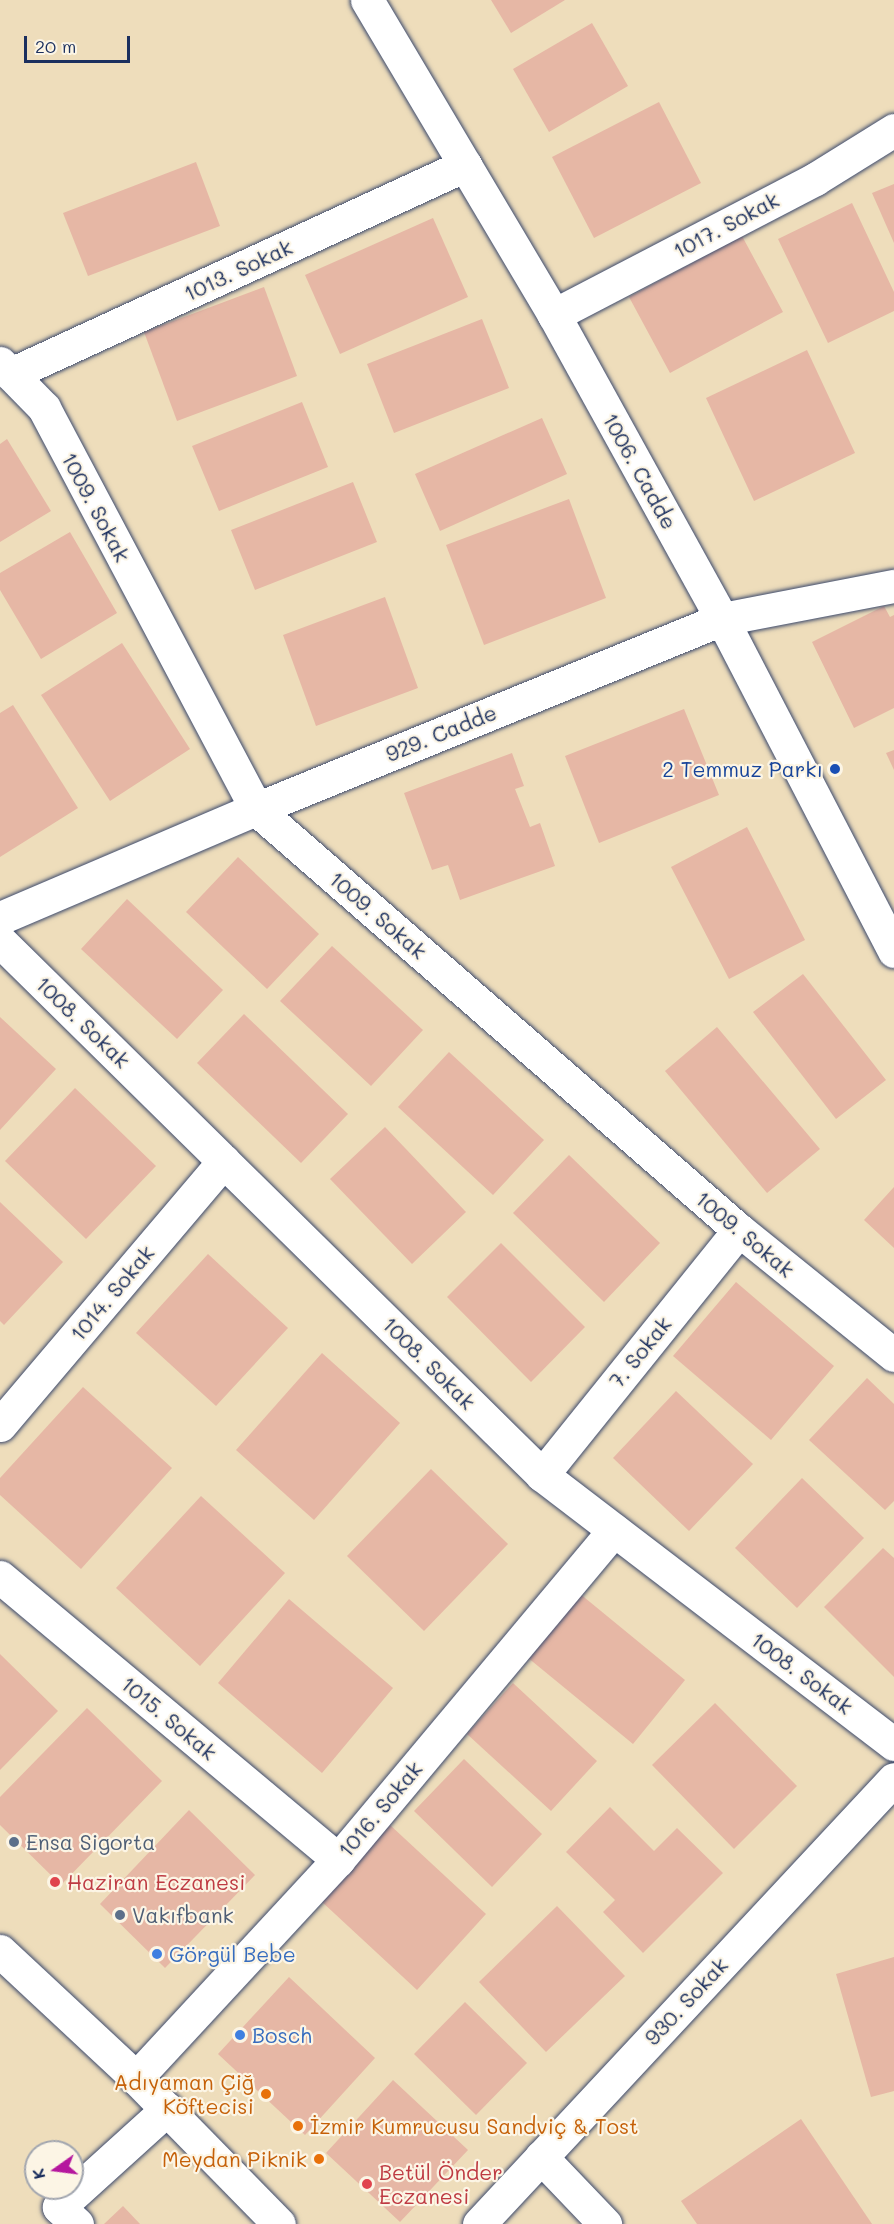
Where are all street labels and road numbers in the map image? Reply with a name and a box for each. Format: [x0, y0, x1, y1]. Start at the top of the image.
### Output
street label: 1017. Sokak [669, 187, 783, 263]
street label: 1013. Sokak [180, 234, 296, 306]
street label: 1006. Cadde [598, 409, 682, 533]
street label: 1009. Sokak [57, 448, 135, 566]
street label: 929. Cadde [382, 699, 500, 767]
street label: 1009. Sokak [324, 866, 432, 964]
street label: 1008. Sokak [31, 971, 135, 1073]
street label: 1009. Sokak [691, 1186, 799, 1282]
street label: 1014. Sokak [65, 1240, 159, 1346]
street label: 1008. Sokak [377, 1311, 481, 1415]
street label: 7. Sokak [604, 1311, 676, 1393]
street label: 1008. Sokak [746, 1627, 858, 1719]
street label: 1015. Sokak [116, 1671, 222, 1765]
street label: 1016. Sokak [333, 1756, 427, 1862]
street label: 930. Sokak [639, 1952, 733, 2050]

